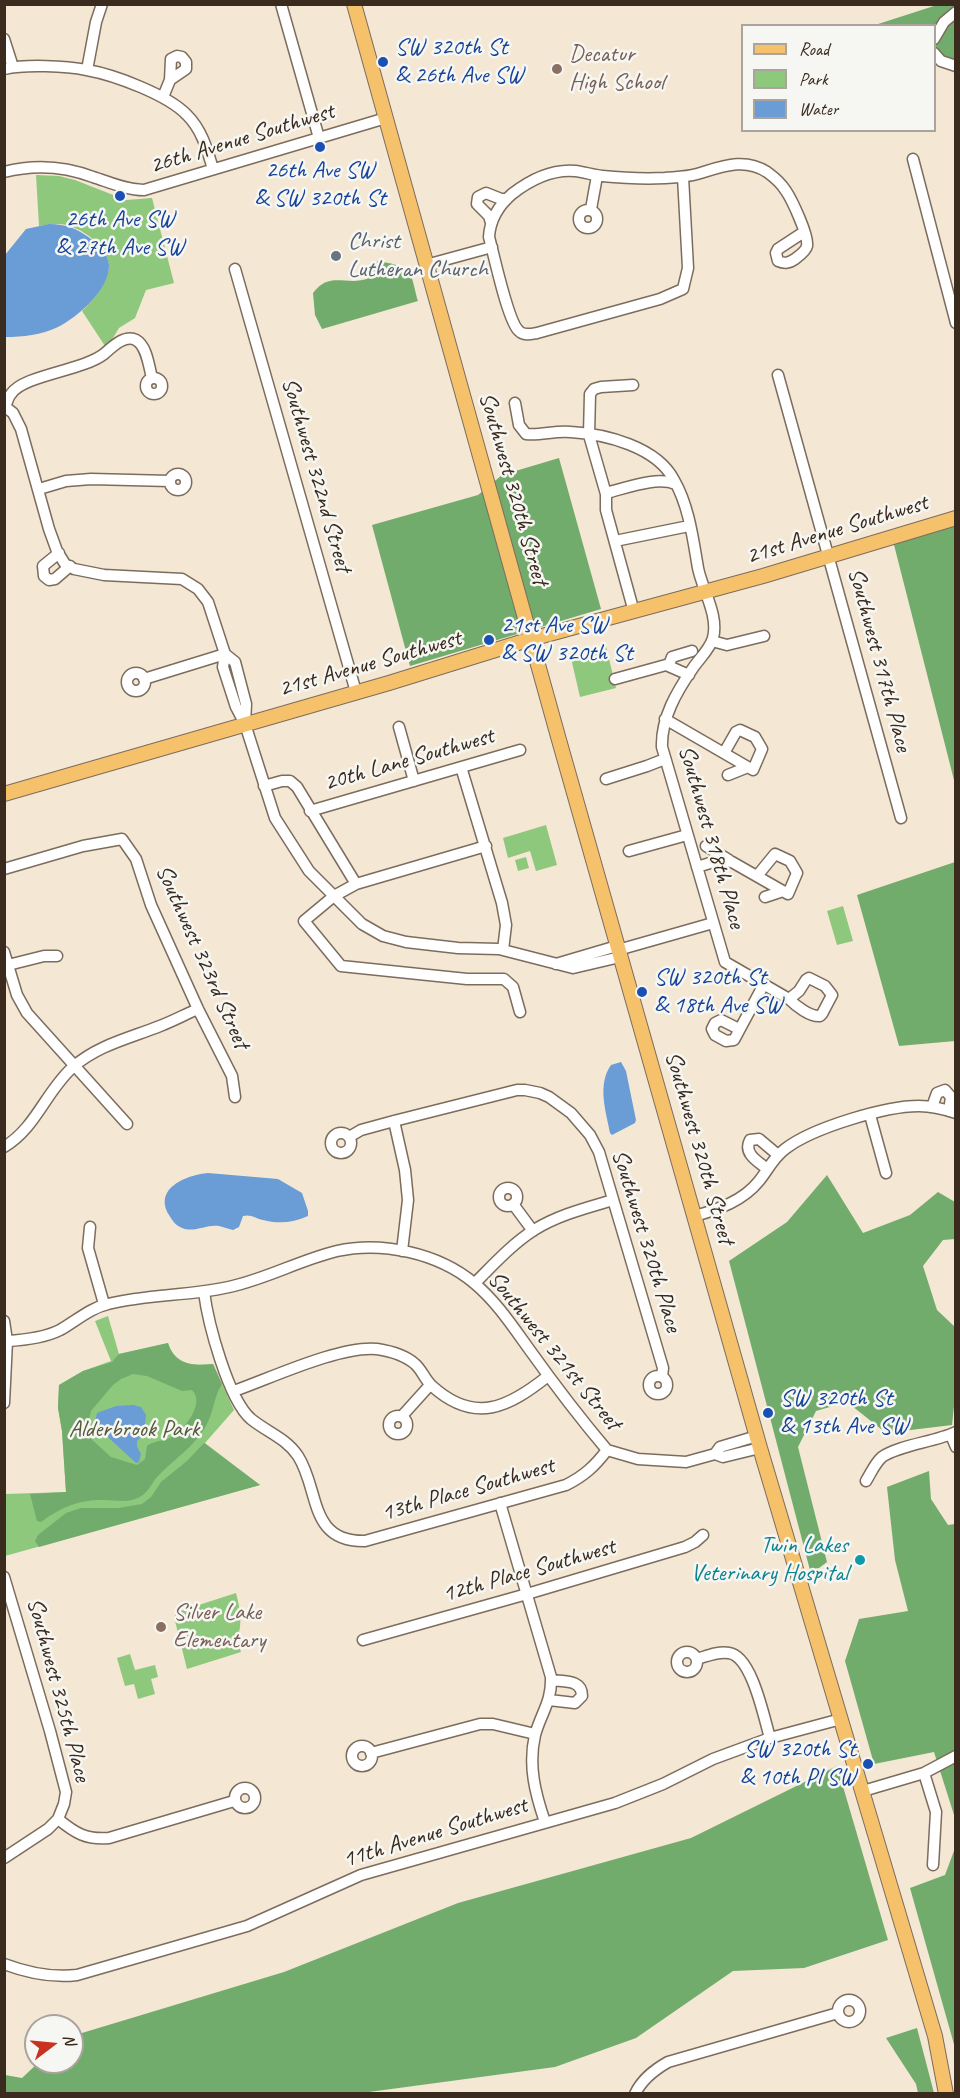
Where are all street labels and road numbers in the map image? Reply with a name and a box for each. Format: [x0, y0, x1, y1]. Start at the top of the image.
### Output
street label: 26th Avenue Southwest [146, 97, 338, 181]
street label: Southwest 322nd Street [275, 375, 357, 575]
street label: Southwest 320th Street [472, 389, 554, 589]
street label: 21st Avenue Southwest [743, 489, 931, 571]
street label: Southwest 317th Place [841, 565, 917, 755]
street label: 21st Avenue Southwest [275, 624, 465, 704]
street label: 20th Lane Southwest [321, 722, 497, 798]
street label: Southwest 318th Place [671, 742, 751, 932]
street label: Southwest 323rd Street [149, 861, 255, 1053]
street label: Southwest 320th Street [658, 1048, 740, 1248]
street label: Southwest 320th Place [605, 1146, 687, 1336]
street label: Southwest 321st Street [481, 1266, 627, 1436]
street label: 13th Place Southwest [378, 1452, 558, 1528]
street label: 12th Place Southwest [439, 1533, 619, 1609]
street label: Southwest 325th Place [20, 1595, 96, 1785]
street label: 11th Avenue Southwest [339, 1791, 531, 1875]

